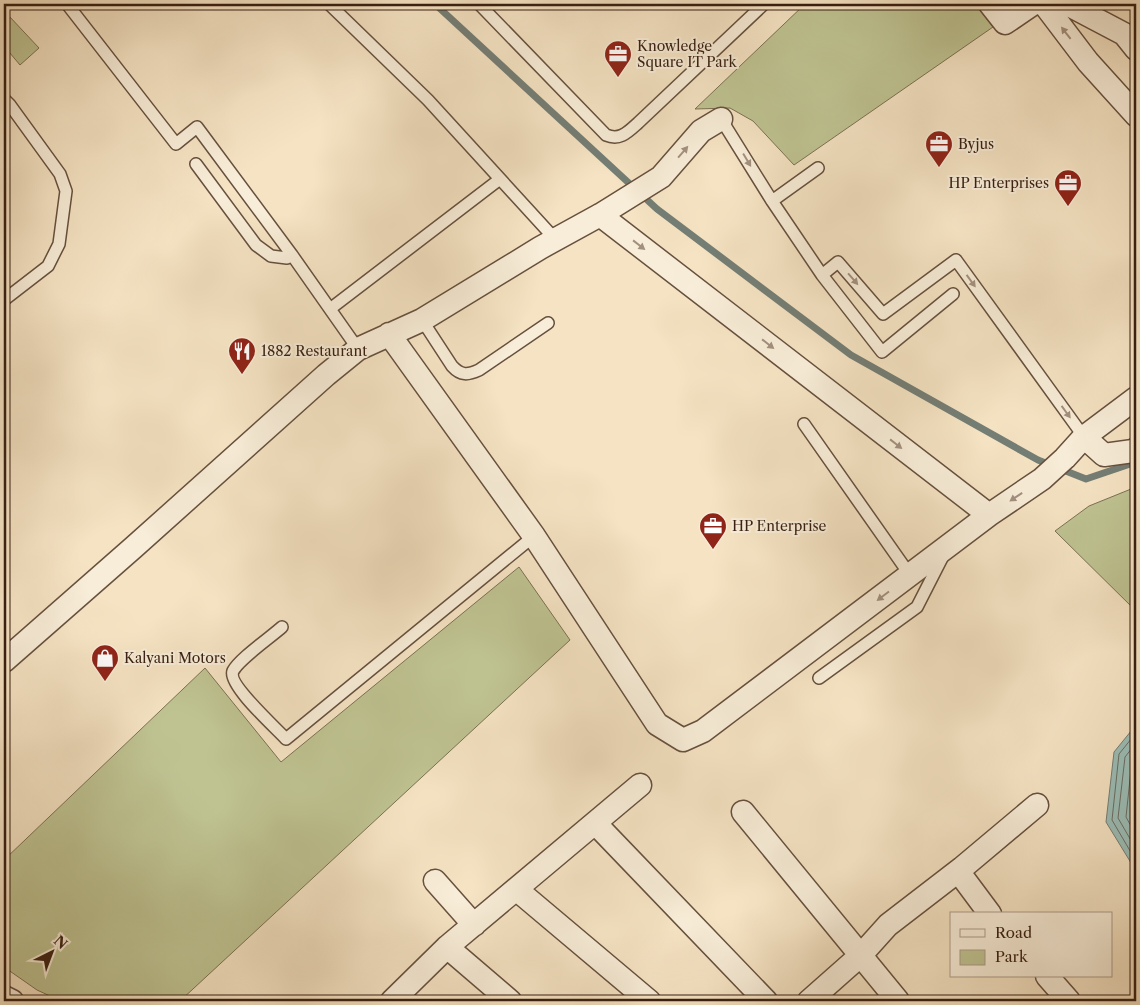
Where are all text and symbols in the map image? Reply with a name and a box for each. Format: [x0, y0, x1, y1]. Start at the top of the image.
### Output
one-way arrow [1061, 26, 1071, 40]
place label: Knowledge Square IT Park [637, 37, 738, 71]
office icon: Knowledge Square IT Park [603, 39, 633, 78]
office icon: Byjus [924, 129, 954, 168]
place label: Byjus [958, 135, 994, 153]
one-way arrow [677, 145, 688, 158]
one-way arrow [742, 154, 751, 167]
office icon: HP Enterprises [1053, 168, 1083, 207]
place label: HP Enterprises [948, 174, 1049, 192]
one-way arrow [632, 240, 646, 250]
one-way arrow [847, 272, 858, 285]
one-way arrow [965, 274, 976, 287]
restaurant icon: 1882 Restaurant [227, 336, 257, 375]
one-way arrow [761, 339, 774, 350]
place label: 1882 Restaurant [261, 342, 367, 360]
one-way arrow [1061, 405, 1071, 419]
one-way arrow [889, 438, 902, 449]
one-way arrow [1009, 492, 1022, 502]
office icon: HP Enterprise [698, 511, 728, 550]
place label: HP Enterprise [732, 517, 827, 535]
one-way arrow [877, 590, 890, 601]
shop icon: Kalyani Motors [90, 643, 120, 682]
place label: Kalyani Motors [124, 649, 226, 667]
legend [950, 912, 1112, 978]
text: Road [995, 923, 1032, 942]
north arrow [28, 928, 78, 978]
text: N [50, 932, 71, 953]
text: Park [995, 947, 1029, 966]

